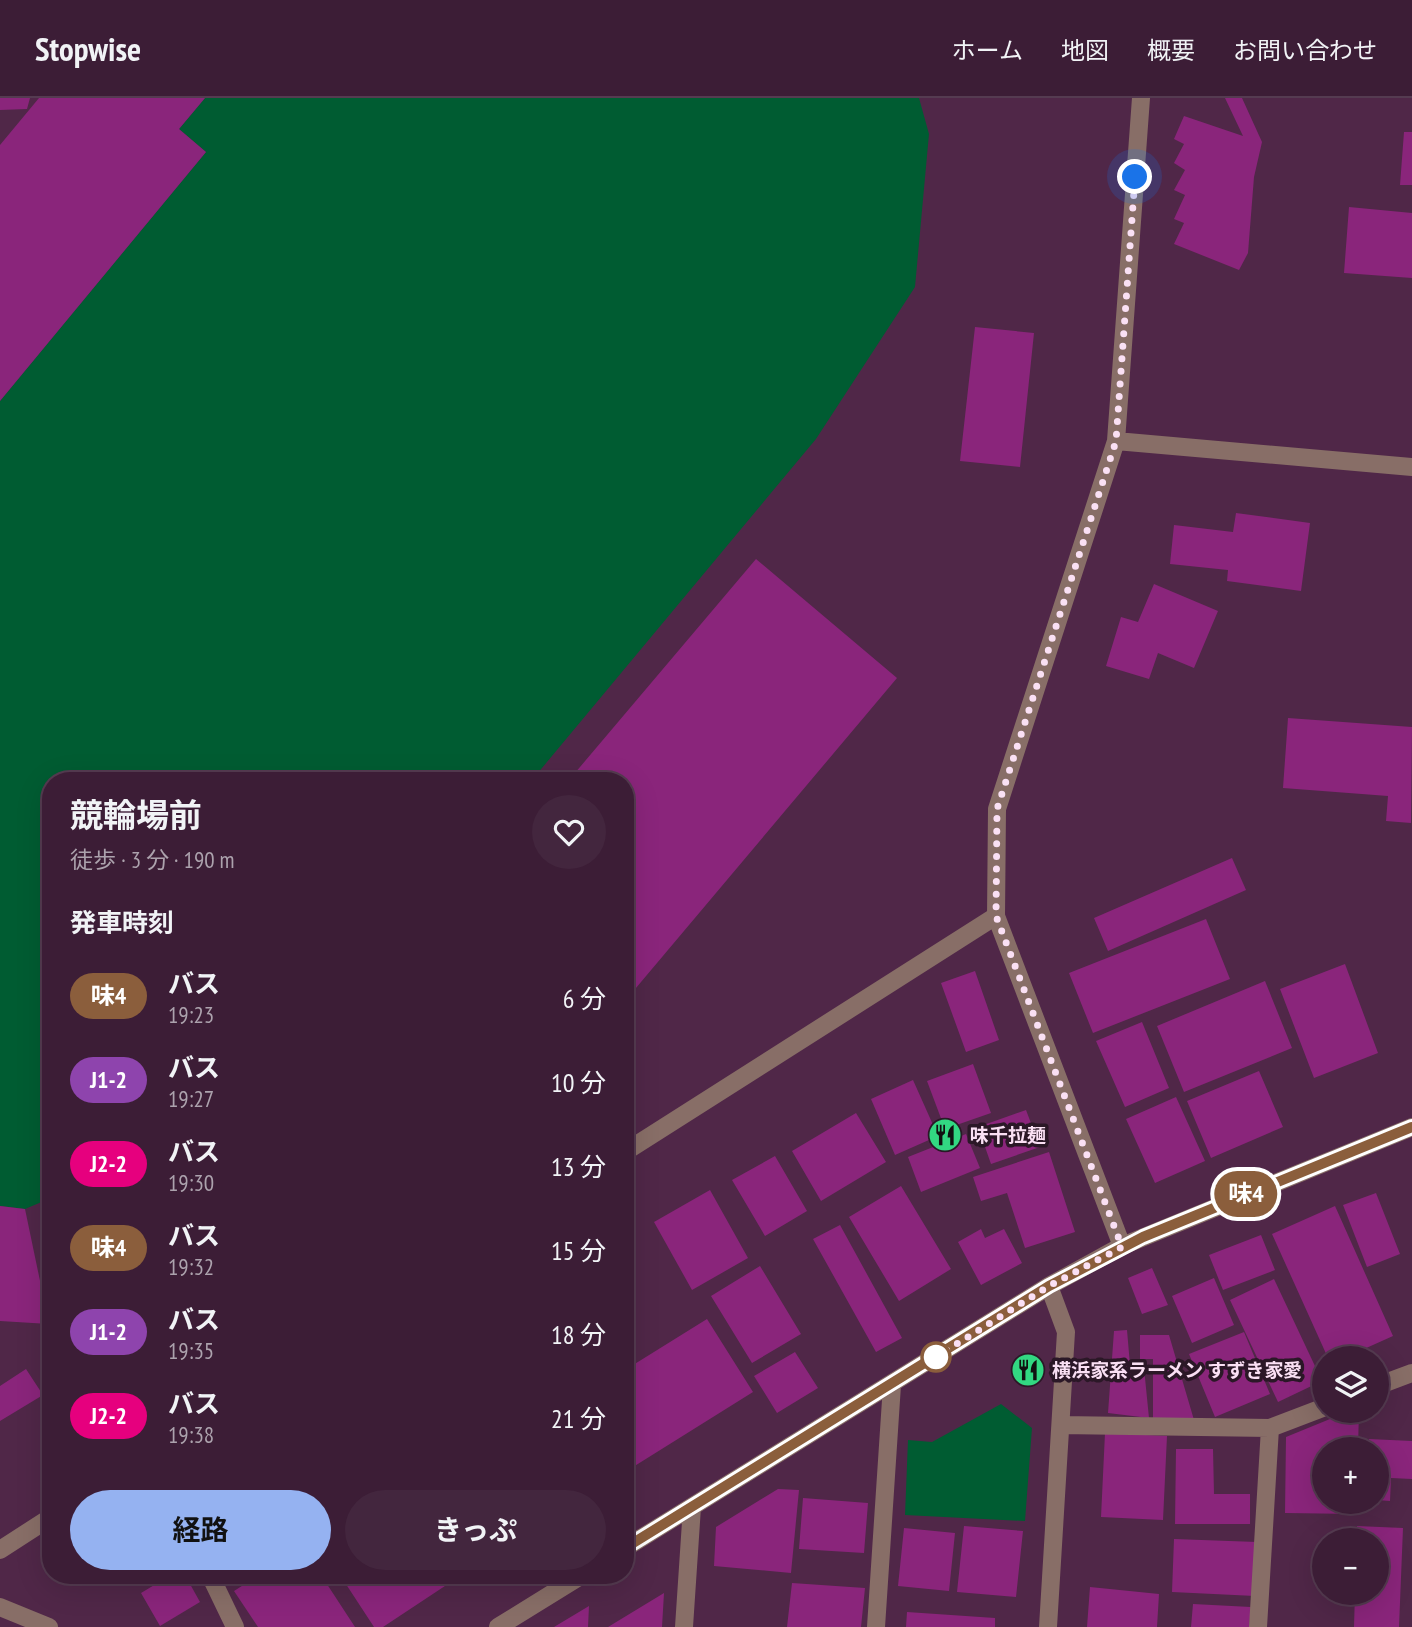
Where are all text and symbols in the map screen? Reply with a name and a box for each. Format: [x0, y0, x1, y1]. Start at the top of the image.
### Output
text: Stopwise [35, 27, 141, 70]
text: ホーム [952, 35, 1023, 66]
text: 地図 [1061, 35, 1109, 66]
text: 概要 [1147, 35, 1195, 66]
text: お問い合わせ [1233, 35, 1377, 66]
your location [1117, 159, 1152, 194]
text: 競輪場前 [70, 793, 202, 836]
button: heart [532, 795, 606, 869]
text: 徒歩 · 3 分 · 190 m [70, 845, 234, 874]
text: 発車時刻 [70, 906, 174, 939]
text: バス [168, 967, 220, 1000]
text: 味4 [91, 980, 126, 1011]
text: 6 分 [563, 982, 606, 1015]
text: 19:23 [168, 1000, 214, 1029]
text: バス [168, 1051, 220, 1084]
text: J1-2 [90, 1064, 127, 1095]
text: 10 分 [551, 1066, 606, 1099]
text: 19:27 [168, 1084, 214, 1113]
restaurant icon: 味千拉麺 [926, 1116, 964, 1154]
place label: 味千拉麺 [970, 1123, 1046, 1147]
text: バス [168, 1135, 220, 1168]
text: J2-2 [90, 1148, 127, 1179]
text: 13 分 [551, 1150, 606, 1183]
text: 19:30 [168, 1168, 214, 1197]
line badge: 味4 [1214, 1171, 1278, 1217]
text: 味4 [1228, 1178, 1264, 1209]
text: バス [168, 1219, 220, 1252]
text: 味4 [91, 1232, 126, 1263]
text: 15 分 [551, 1234, 606, 1267]
text: 19:32 [168, 1252, 214, 1281]
text: バス [168, 1303, 220, 1336]
text: J1-2 [90, 1316, 127, 1347]
text: 18 分 [551, 1318, 606, 1351]
text: 19:35 [168, 1336, 214, 1365]
unlabelled marker [921, 1342, 951, 1372]
map controls [1312, 1346, 1389, 1605]
button: layers [1312, 1346, 1389, 1423]
restaurant icon: 横浜家系ラーメン すずき家愛 [1009, 1351, 1047, 1389]
place label: 横浜家系ラーメン すずき家愛 [1052, 1358, 1302, 1382]
text: バス [168, 1387, 220, 1420]
text: J2-2 [90, 1400, 127, 1431]
text: 21 分 [551, 1402, 606, 1435]
text: 19:38 [168, 1420, 214, 1449]
button: + [1312, 1437, 1389, 1514]
button: 経路 [70, 1490, 331, 1570]
button: きっぷ [345, 1490, 606, 1570]
button: − [1312, 1528, 1389, 1605]

